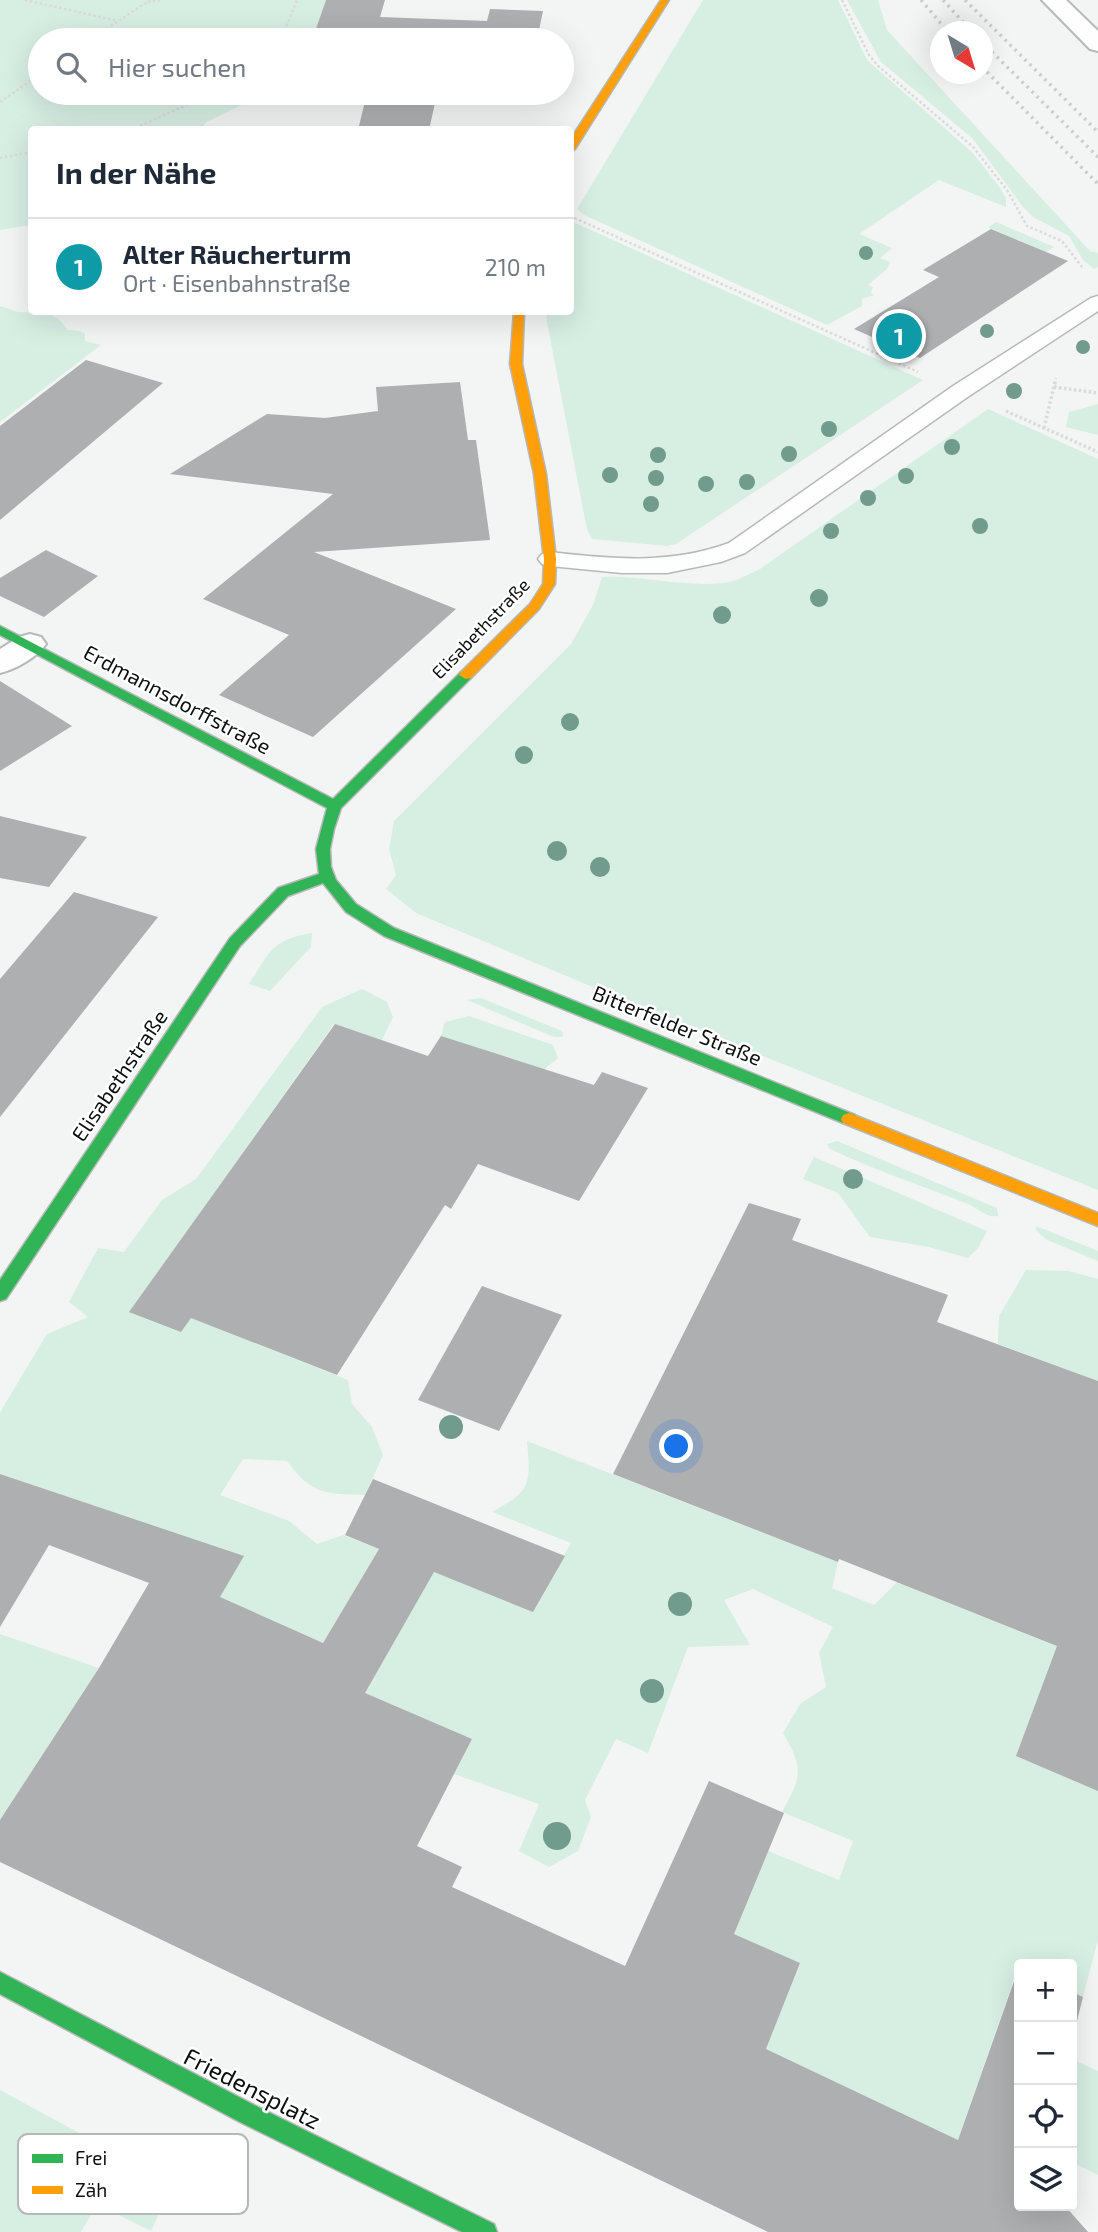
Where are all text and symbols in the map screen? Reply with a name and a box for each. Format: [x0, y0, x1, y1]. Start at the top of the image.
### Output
north arrow [930, 21, 993, 84]
search box [28, 28, 574, 105]
icon: search [52, 48, 90, 86]
text: Hier suchen [108, 51, 246, 82]
text: In der Nähe [56, 154, 217, 190]
text: Alter Räucherturm [123, 238, 351, 269]
text: 1 [74, 253, 84, 281]
text: 210 m [485, 253, 546, 281]
text: Ort · Eisenbahnstraße [123, 269, 351, 297]
pin: 1 [876, 310, 922, 362]
street label: Elisabethstraße [427, 574, 534, 683]
street label: Erdmannsdorffstraße [80, 639, 276, 759]
street label: Bitterfelder Straße [589, 979, 766, 1070]
street label: Elisabethstraße [66, 1005, 172, 1146]
your location [659, 1429, 693, 1463]
map controls [1014, 1959, 1077, 2211]
button: + [1014, 1959, 1077, 2022]
button: − [1014, 2022, 1077, 2085]
street label: Friedensplatz [180, 2041, 326, 2134]
button: locate [1014, 2085, 1077, 2148]
legend [18, 2134, 248, 2214]
text: Frei [75, 2146, 107, 2169]
button: layers [1014, 2148, 1077, 2211]
text: Zäh [75, 2178, 107, 2201]

